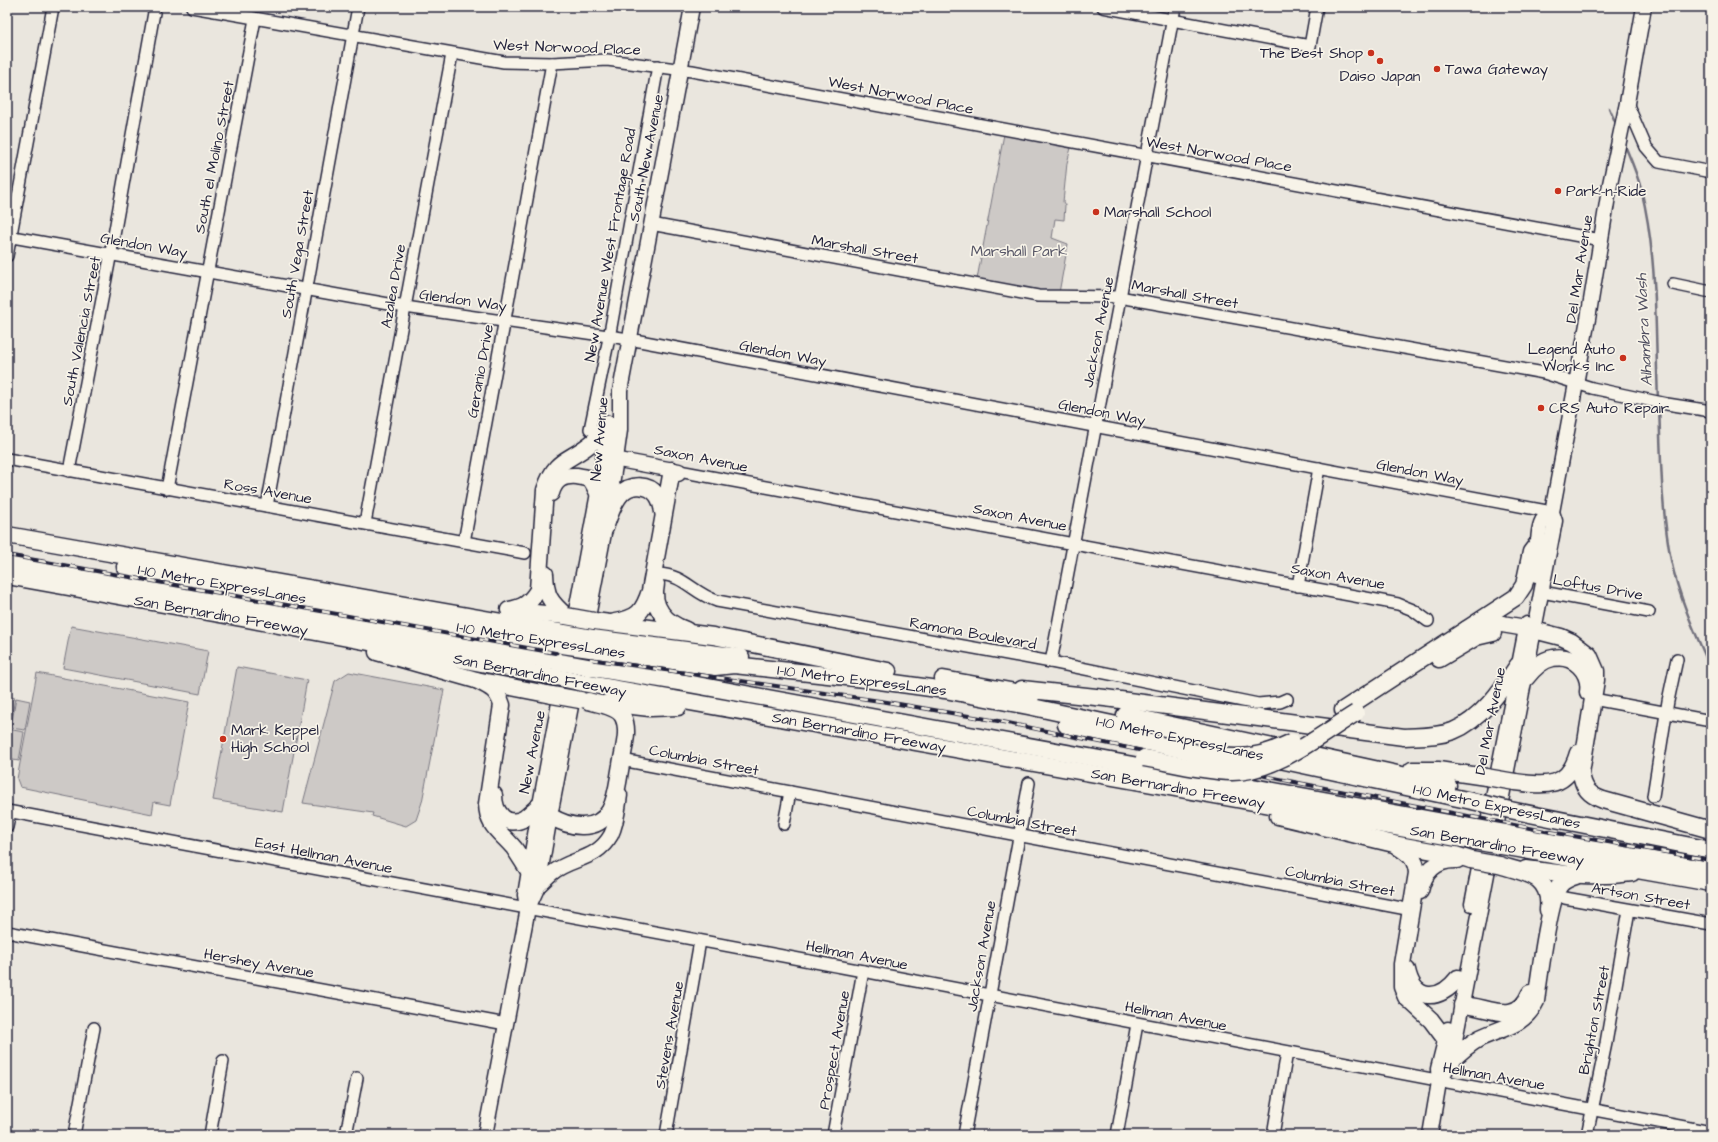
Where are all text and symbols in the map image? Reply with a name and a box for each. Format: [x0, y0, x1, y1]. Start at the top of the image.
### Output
street label: West Norwood Place [493, 34, 641, 61]
place label: The Best Shop [1260, 43, 1363, 64]
marker: The Best Shop [1366, 48, 1376, 58]
marker: Daiso Japan [1375, 56, 1385, 66]
place label: Tawa Gateway [1445, 59, 1548, 81]
marker: Tawa Gateway [1432, 64, 1442, 74]
place label: Daiso Japan [1340, 66, 1421, 87]
street label: West Norwood Place [826, 71, 975, 120]
street label: South el Molino Street [189, 79, 240, 235]
street label: South New Avenue [624, 92, 669, 224]
street label: New Avenue West Frontage Road [580, 126, 642, 364]
street label: West Norwood Place [1144, 131, 1294, 178]
place label: Park-n-Ride [1566, 181, 1646, 202]
marker: Park-n-Ride [1553, 186, 1563, 196]
street label: South Vega Street [276, 188, 320, 320]
place label: Marshall School [1104, 202, 1211, 223]
marker: Marshall School [1091, 207, 1101, 217]
street label: Del Mar Avenue [1561, 213, 1598, 325]
street label: Glendon Way [99, 228, 189, 264]
street label: Marshall Street [810, 230, 920, 269]
park label: Marshall Park [971, 241, 1067, 262]
street label: Azalea Drive [376, 242, 411, 330]
street label: South Valencia Street [57, 255, 106, 408]
water label: Alhambra Wash [1630, 272, 1658, 387]
street label: Jackson Avenue [1077, 275, 1120, 389]
street label: Marshall Street [1130, 275, 1240, 314]
street label: Glendon Way [418, 284, 508, 318]
street label: Geranio Drive [462, 323, 499, 420]
street label: Glendon Way [738, 335, 828, 373]
place label: Legend Auto Works Inc [1528, 339, 1616, 377]
marker: Legend Auto Works Inc [1618, 353, 1628, 363]
street label: Glendon Way [1057, 394, 1147, 432]
street label: New Avenue [585, 396, 614, 482]
place label: CRS Auto Repair [1549, 398, 1669, 419]
marker: CRS Auto Repair [1536, 403, 1546, 413]
street label: Saxon Avenue [652, 439, 750, 478]
street label: Glendon Way [1375, 454, 1465, 492]
street label: Ross Avenue [222, 473, 314, 510]
street label: Saxon Avenue [971, 498, 1069, 537]
street label: Saxon Avenue [1289, 558, 1387, 595]
street label: I-10 Metro ExpressLanes [136, 559, 308, 610]
street label: Loftus Drive [1551, 569, 1645, 606]
street label: San Bernardino Freeway [132, 590, 309, 642]
street label: Ramona Boulevard [908, 612, 1038, 655]
street label: I-10 Metro ExpressLanes [455, 617, 627, 664]
street label: San Bernardino Freeway [451, 648, 628, 704]
street label: I-10 Metro ExpressLanes [776, 660, 948, 701]
street label: Del Mar Avenue [1470, 665, 1511, 777]
street label: San Bernardino Freeway [770, 707, 947, 759]
street label: New Avenue [514, 709, 551, 796]
street label: I-10 Metro ExpressLanes [1094, 710, 1266, 767]
place label: Mark Keppel High School [231, 720, 319, 759]
marker: Mark Keppel High School [218, 734, 228, 744]
street label: Columbia Street [647, 740, 761, 781]
street label: San Bernardino Freeway [1089, 763, 1266, 815]
street label: I-10 Metro ExpressLanes [1411, 778, 1583, 835]
street label: Columbia Street [965, 801, 1079, 842]
street label: San Bernardino Freeway [1408, 820, 1585, 872]
street label: East Hellman Avenue [253, 832, 394, 879]
street label: Columbia Street [1283, 861, 1397, 902]
street label: Artson Street [1590, 877, 1692, 915]
street label: Jackson Avenue [961, 899, 1002, 1013]
street label: Hellman Avenue [804, 935, 910, 976]
street label: Hershey Avenue [202, 943, 316, 985]
street label: Brighton Street [1574, 964, 1616, 1077]
street label: Stevens Avenue [650, 979, 689, 1091]
street label: Prospect Avenue [814, 989, 855, 1111]
street label: Hellman Avenue [1123, 996, 1229, 1037]
street label: Hellman Avenue [1441, 1057, 1547, 1096]

